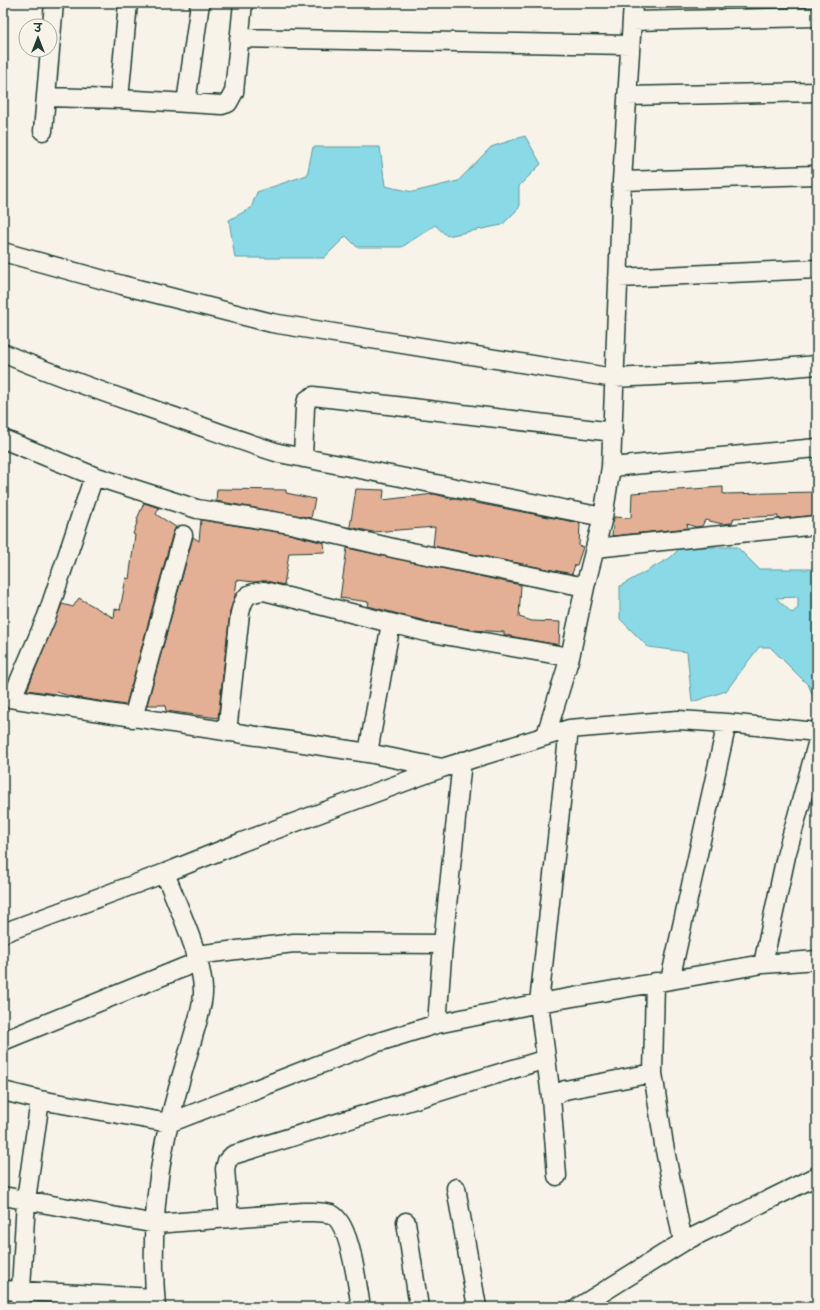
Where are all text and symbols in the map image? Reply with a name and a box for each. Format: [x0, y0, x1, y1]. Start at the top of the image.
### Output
north arrow [18, 18, 58, 58]
text: उ [33, 21, 43, 35]

